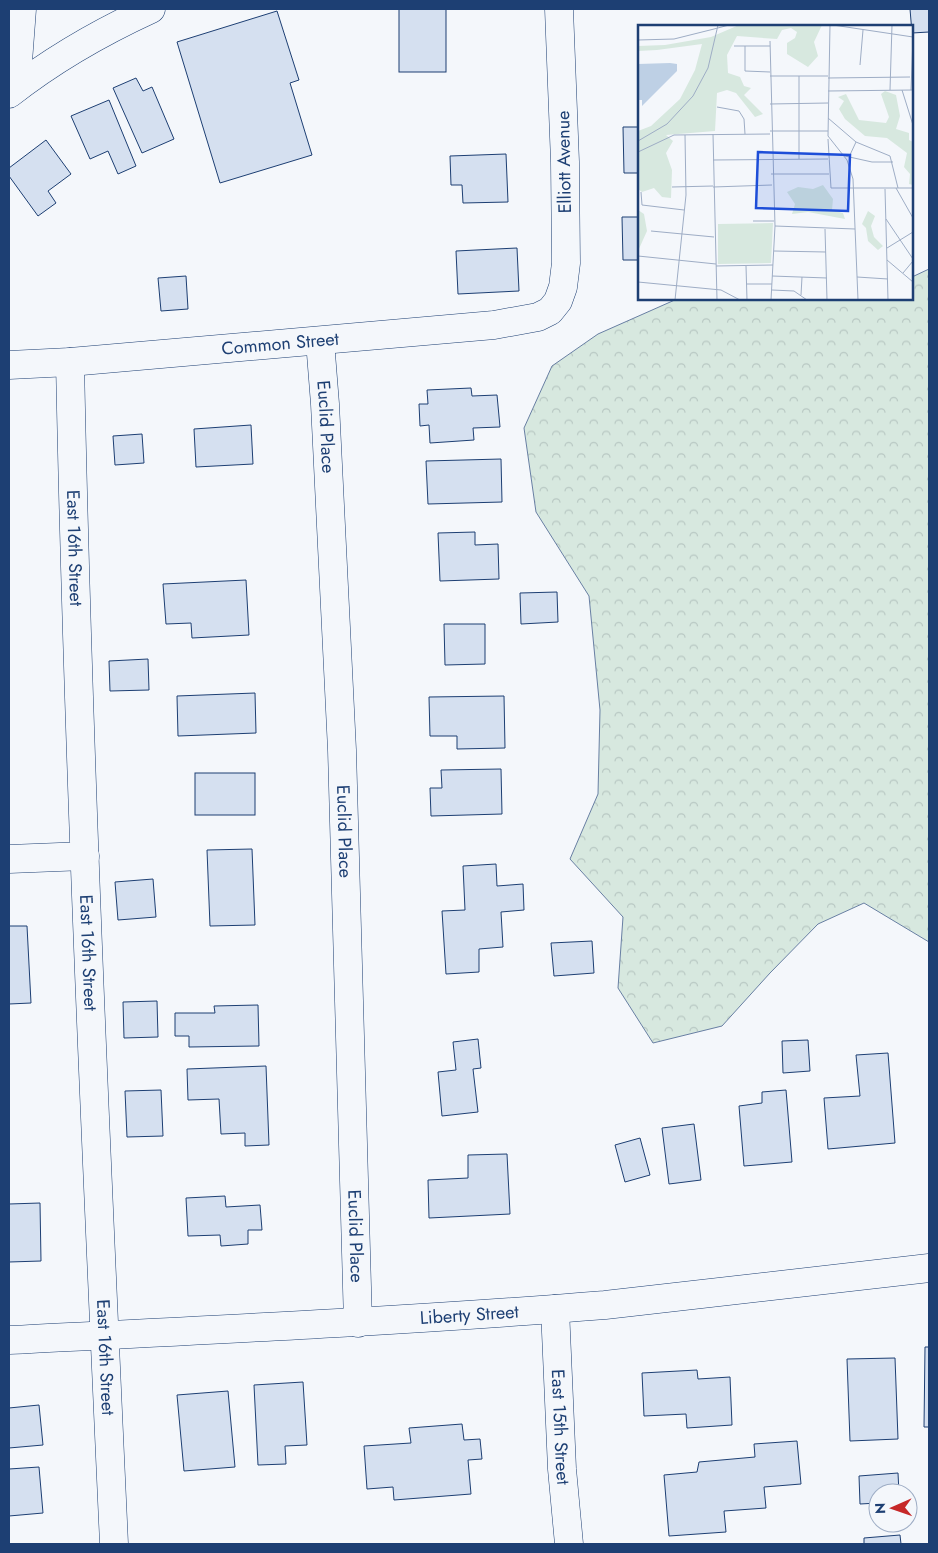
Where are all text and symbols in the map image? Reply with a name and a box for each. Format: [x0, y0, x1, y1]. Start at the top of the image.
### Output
inset map [638, 25, 913, 300]
street label: Elliott Avenue [550, 110, 578, 214]
street label: Common Street [220, 326, 341, 362]
street label: Euclid Place [310, 379, 341, 474]
street label: East 16th Street [60, 490, 89, 607]
street label: Euclid Place [330, 784, 359, 878]
street label: East 16th Street [73, 894, 104, 1012]
street label: Euclid Place [341, 1189, 370, 1283]
street label: East 16th Street [90, 1299, 121, 1417]
street label: Liberty Street [419, 1299, 520, 1331]
street label: East 15th Street [545, 1368, 576, 1487]
north arrow [868, 1483, 918, 1533]
text: N [870, 1503, 890, 1514]

